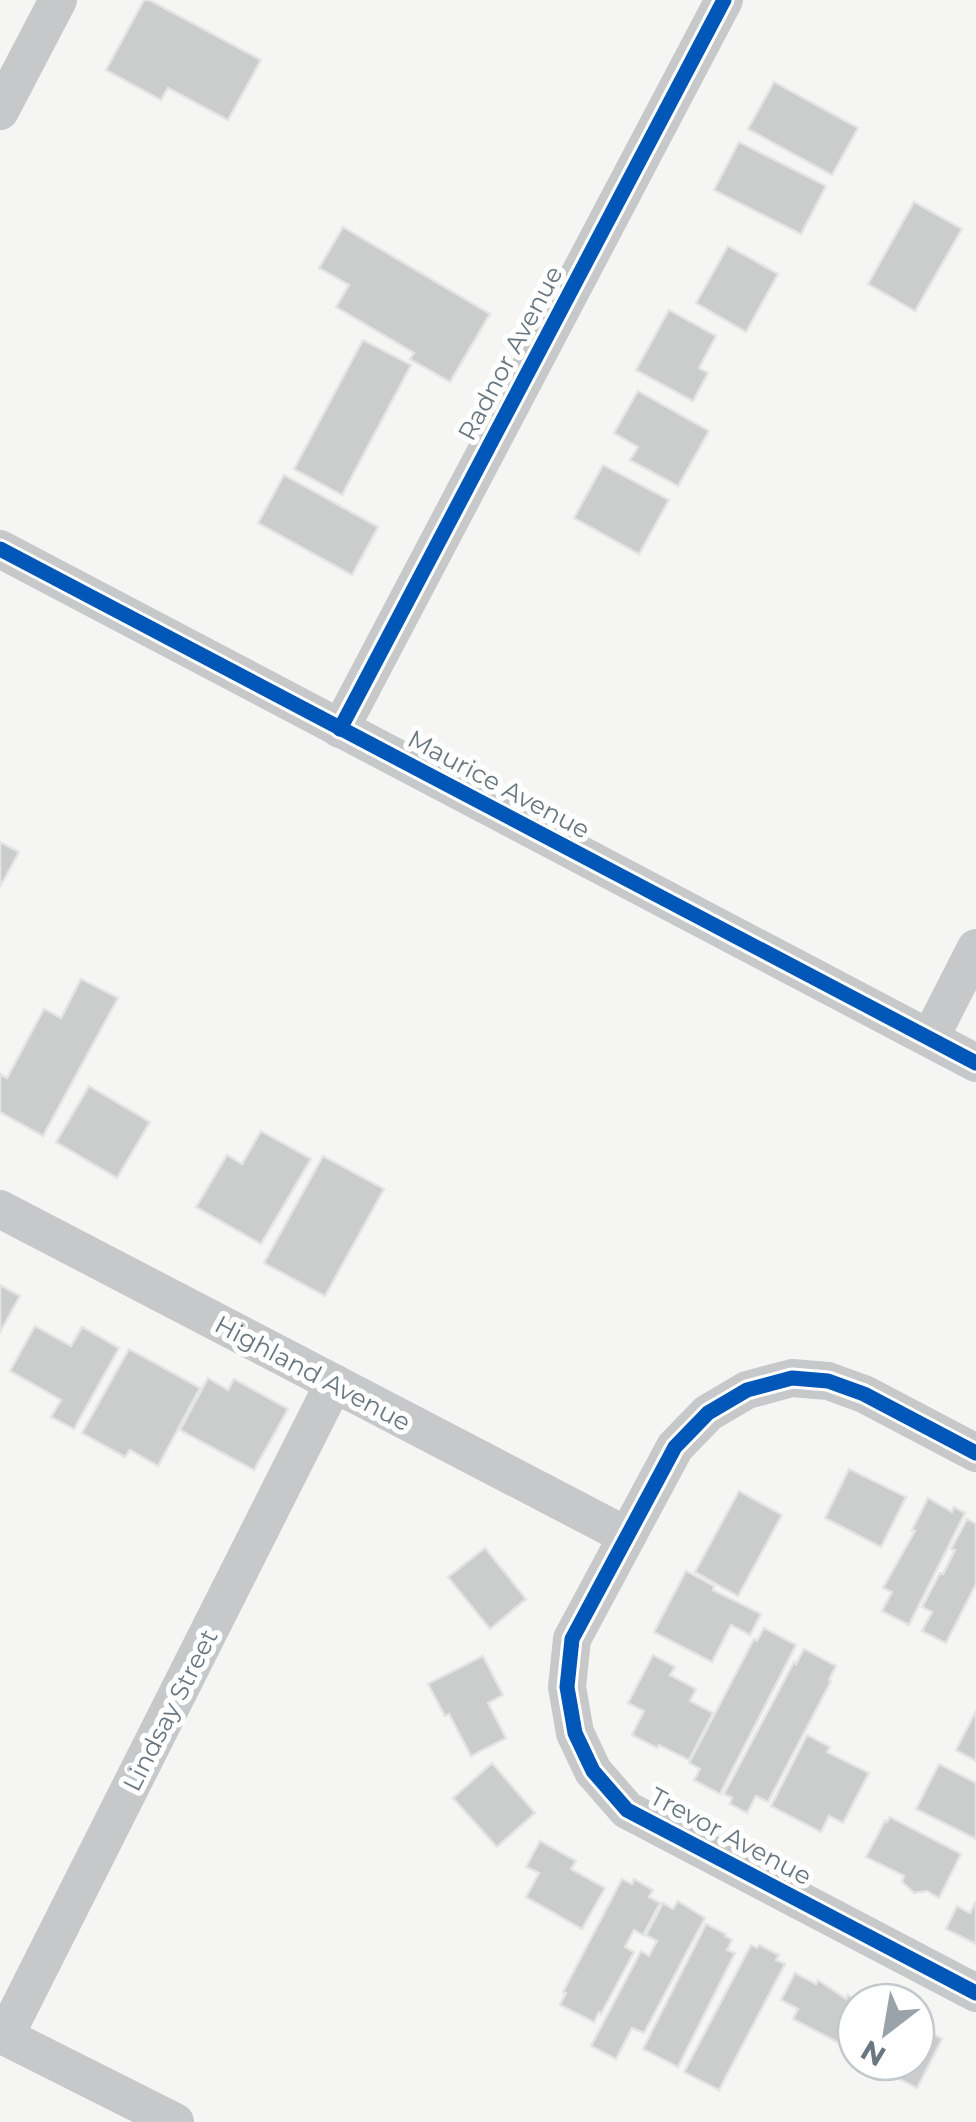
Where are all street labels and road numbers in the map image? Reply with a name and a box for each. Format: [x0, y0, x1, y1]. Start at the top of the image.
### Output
street label: Radnor Avenue [451, 261, 569, 445]
street label: Maurice Avenue [403, 723, 595, 845]
street label: Highland Avenue [210, 1309, 416, 1437]
street label: Lindsay Street [116, 1624, 224, 1796]
street label: Trevor Avenue [645, 1781, 817, 1891]

